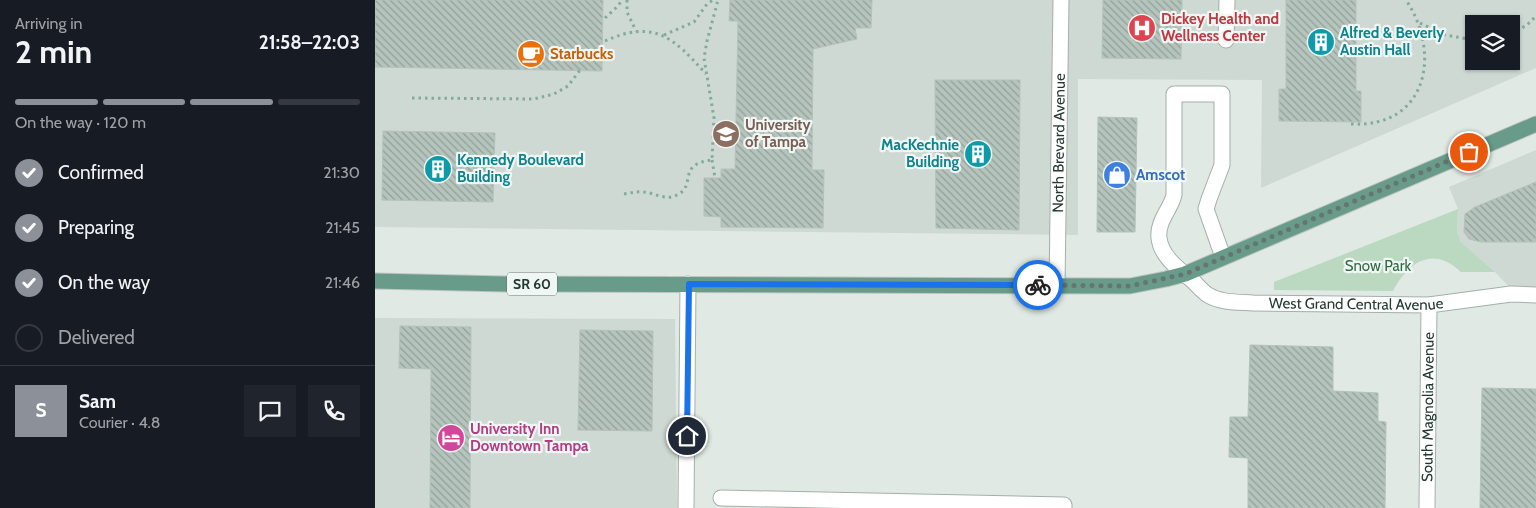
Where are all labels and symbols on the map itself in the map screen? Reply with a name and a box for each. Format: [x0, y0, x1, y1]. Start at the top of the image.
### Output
place label: Dickey Health and Wellness Center [1161, 10, 1279, 45]
hospital icon: Dickey Health and Wellness Center [1127, 13, 1157, 43]
place label: Alfred & Beverly Austin Hall [1340, 24, 1445, 59]
building icon: Alfred & Beverly Austin Hall [1306, 27, 1336, 57]
cafe icon: Starbucks [516, 39, 546, 69]
place label: Starbucks [550, 45, 613, 63]
street label: North Brevard Avenue [1049, 73, 1069, 213]
place label: University of Tampa [745, 116, 811, 151]
school or university icon: University of Tampa [711, 119, 741, 149]
pin [1448, 131, 1490, 173]
place label: MacKechnie Building [881, 136, 959, 171]
building icon: MacKechnie Building [963, 139, 993, 169]
place label: Kennedy Boulevard Building [457, 151, 584, 186]
building icon: Kennedy Boulevard Building [423, 154, 453, 184]
shop icon: Amscot [1102, 160, 1132, 190]
place label: Amscot [1136, 166, 1185, 184]
park label: Snow Park [1345, 257, 1412, 275]
courier [1013, 260, 1063, 310]
road number: SR 60 [507, 272, 557, 296]
street label: West Grand Central Avenue [1269, 294, 1445, 314]
street label: South Magnolia Avenue [1418, 332, 1438, 482]
pin [666, 415, 708, 457]
place label: University Inn Downtown Tampa [470, 420, 589, 455]
hotel icon: University Inn Downtown Tampa [436, 423, 466, 453]

